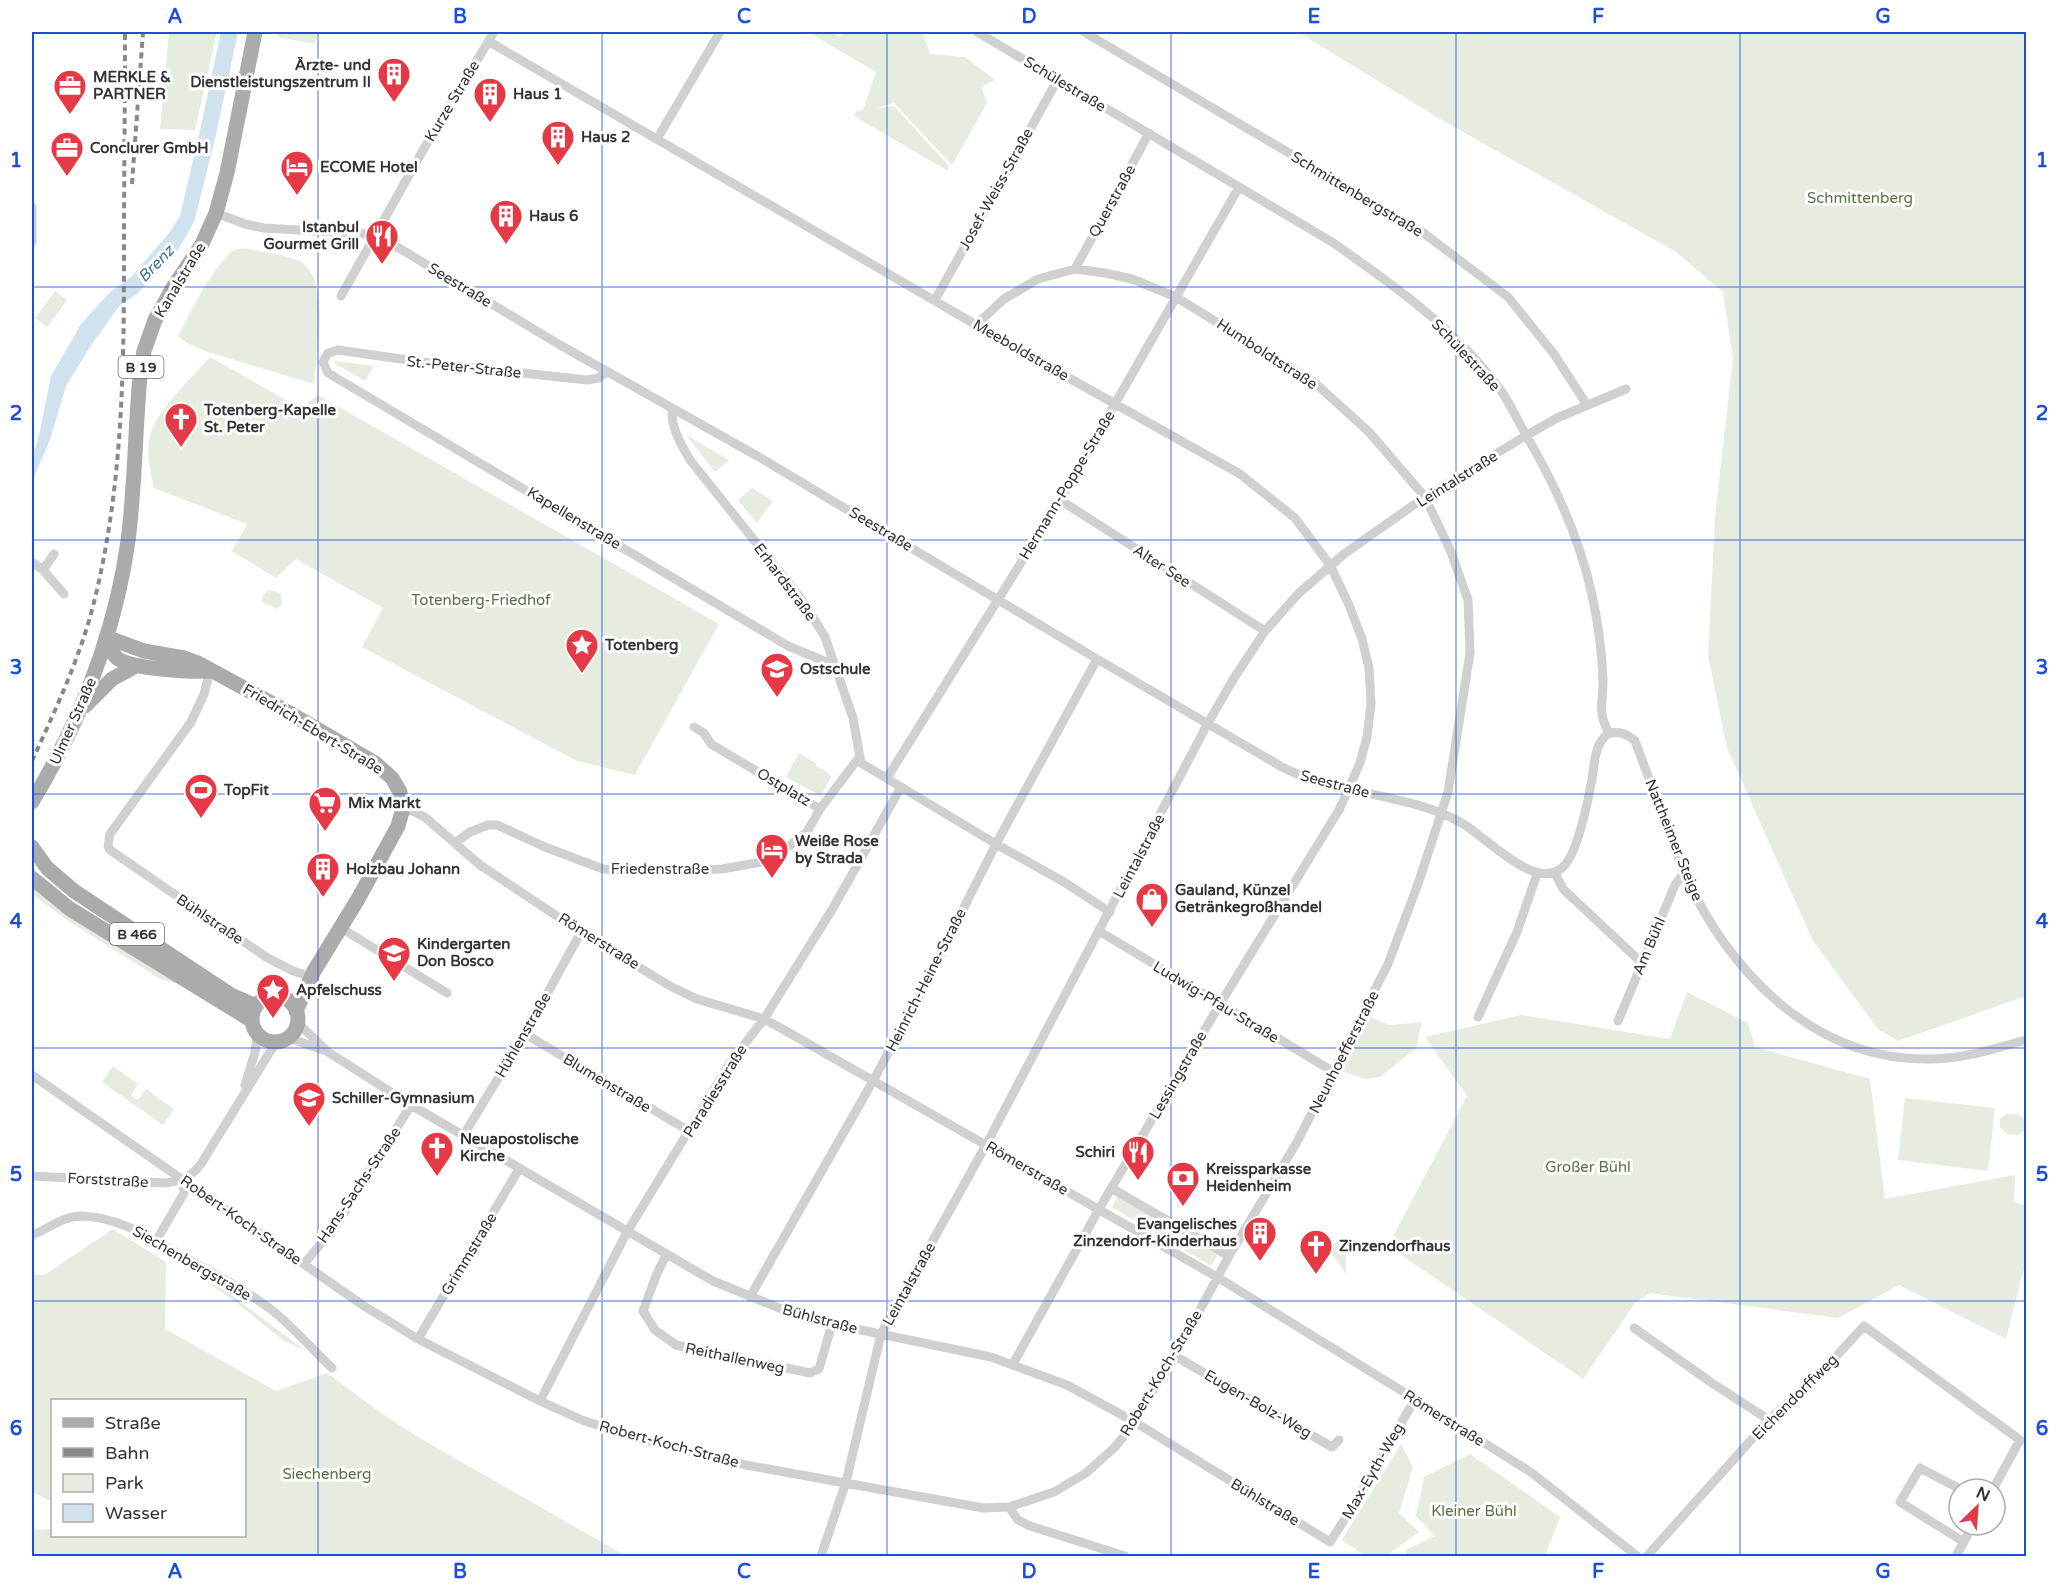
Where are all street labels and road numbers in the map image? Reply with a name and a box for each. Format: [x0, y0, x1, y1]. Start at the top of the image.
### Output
street label: Schülestraße [1021, 53, 1109, 115]
street label: Kurze Straße [421, 57, 483, 145]
street label: Josef-Weiss-Straße [955, 125, 1037, 253]
street label: Schmittenbergstraße [1288, 148, 1426, 240]
street label: Querstraße [1085, 162, 1139, 240]
street label: Kanalstraße [151, 239, 209, 321]
street label: Seestraße [425, 259, 495, 311]
street label: Meeboldstraße [970, 315, 1072, 385]
street label: Humboldtstraße [1213, 315, 1321, 393]
street label: Schülestraße [1428, 315, 1504, 395]
street label: St.-Peter-Straße [406, 352, 522, 382]
road number: B 19 [118, 356, 164, 378]
street label: Hermann-Poppe-Straße [1015, 407, 1119, 563]
street label: Leintalstraße [1413, 447, 1501, 511]
street label: Kapellenstraße [524, 483, 624, 553]
street label: Seestraße [846, 503, 916, 555]
street label: Erhardstraße [750, 540, 820, 624]
street label: Alter See [1130, 541, 1194, 591]
street label: Ulmer Straße [46, 675, 100, 767]
street label: Friedrich-Ebert-Straße [240, 680, 386, 778]
street label: Ostplatz [754, 764, 814, 810]
street label: Seestraße [1298, 766, 1372, 802]
street label: Nattheimer Steige [1641, 776, 1707, 904]
street label: Leintalstraße [1109, 811, 1169, 901]
street label: Friedenstraße [611, 860, 709, 878]
street label: Bühlstraße [173, 890, 247, 948]
street label: Heinrich-Heine-Straße [882, 905, 970, 1055]
street label: Römerstraße [555, 909, 643, 973]
street label: Am Bühl [1629, 914, 1669, 978]
road number: B 466 [110, 923, 164, 945]
street label: Ludwig-Pfau-Straße [1150, 957, 1282, 1047]
street label: Neunhoefferstraße [1305, 988, 1383, 1116]
street label: Hühlenstraße [491, 989, 555, 1081]
street label: Lessingstraße [1146, 1028, 1210, 1122]
street label: Paradiesstraße [679, 1041, 751, 1141]
street label: Blumenstraße [560, 1050, 654, 1116]
street label: Hans-Sachs-Straße [313, 1124, 405, 1246]
street label: Römerstraße [982, 1137, 1072, 1199]
street label: Forststraße [67, 1169, 149, 1191]
street label: Robert-Koch-Straße [177, 1171, 305, 1269]
street label: Grimmstraße [437, 1209, 501, 1299]
street label: Siechenbergstraße [130, 1222, 254, 1304]
street label: Leintalstraße [879, 1239, 939, 1329]
street label: Bühlstraße [781, 1300, 859, 1338]
street label: Robert-Koch-Straße [1116, 1307, 1206, 1439]
street label: Reithallenweg [684, 1339, 786, 1377]
street label: Eichendorffweg [1748, 1350, 1842, 1444]
street label: Eugen-Bolz-Weg [1201, 1366, 1315, 1442]
street label: Römerstraße [1400, 1386, 1488, 1450]
street label: Robert-Koch-Straße [597, 1417, 741, 1471]
street label: Max-Eyth-Weg [1338, 1420, 1408, 1522]
street label: Bühlstraße [1227, 1474, 1303, 1530]

